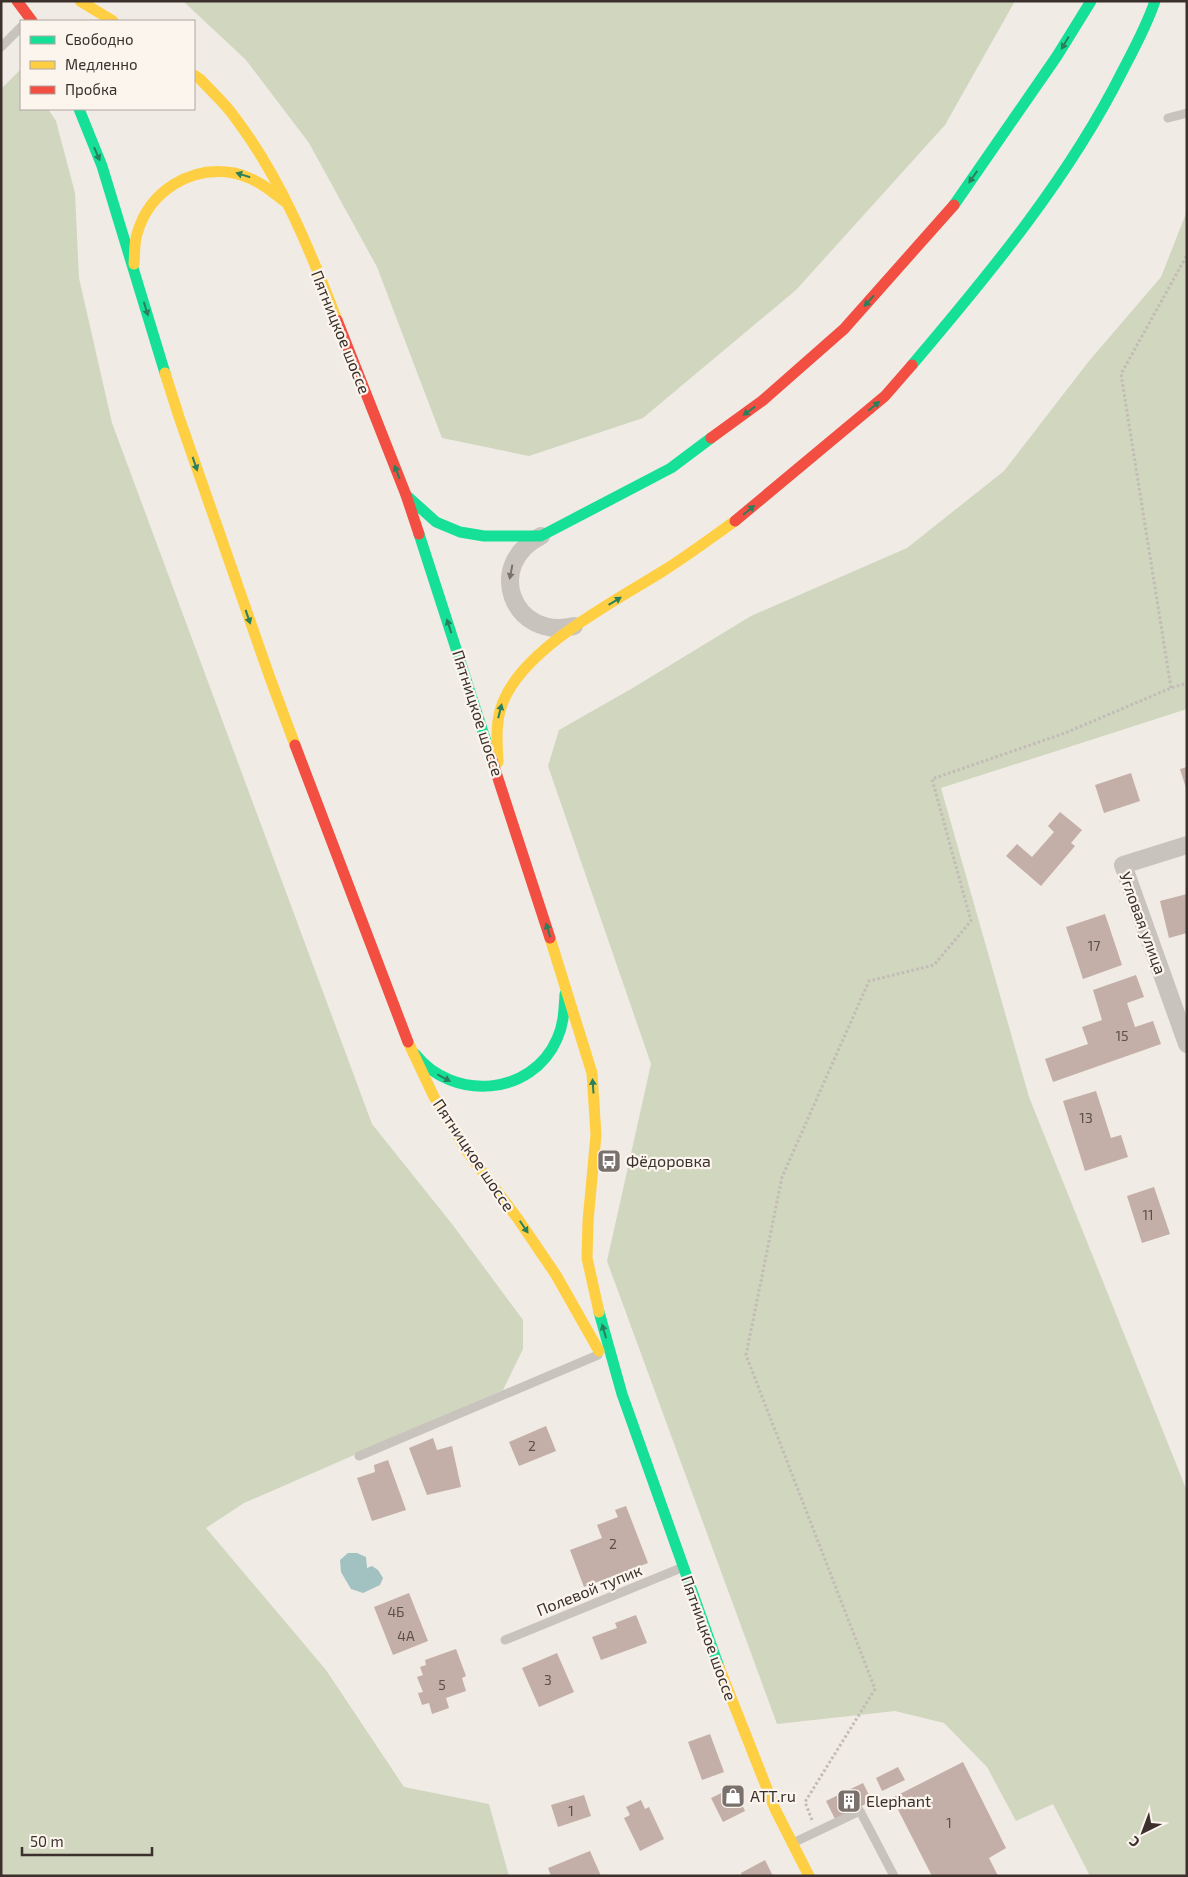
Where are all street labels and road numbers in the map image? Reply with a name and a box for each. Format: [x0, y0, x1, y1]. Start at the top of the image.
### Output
street label: Пятницкое шоссе [308, 267, 375, 396]
street label: Пятницкое шоссе [449, 647, 508, 778]
street label: Угловая улица [1115, 869, 1171, 977]
street label: Пятницкое шоссе [430, 1095, 519, 1215]
street label: Полевой тупик [533, 1560, 645, 1620]
street label: Пятницкое шоссе [678, 1573, 741, 1703]

